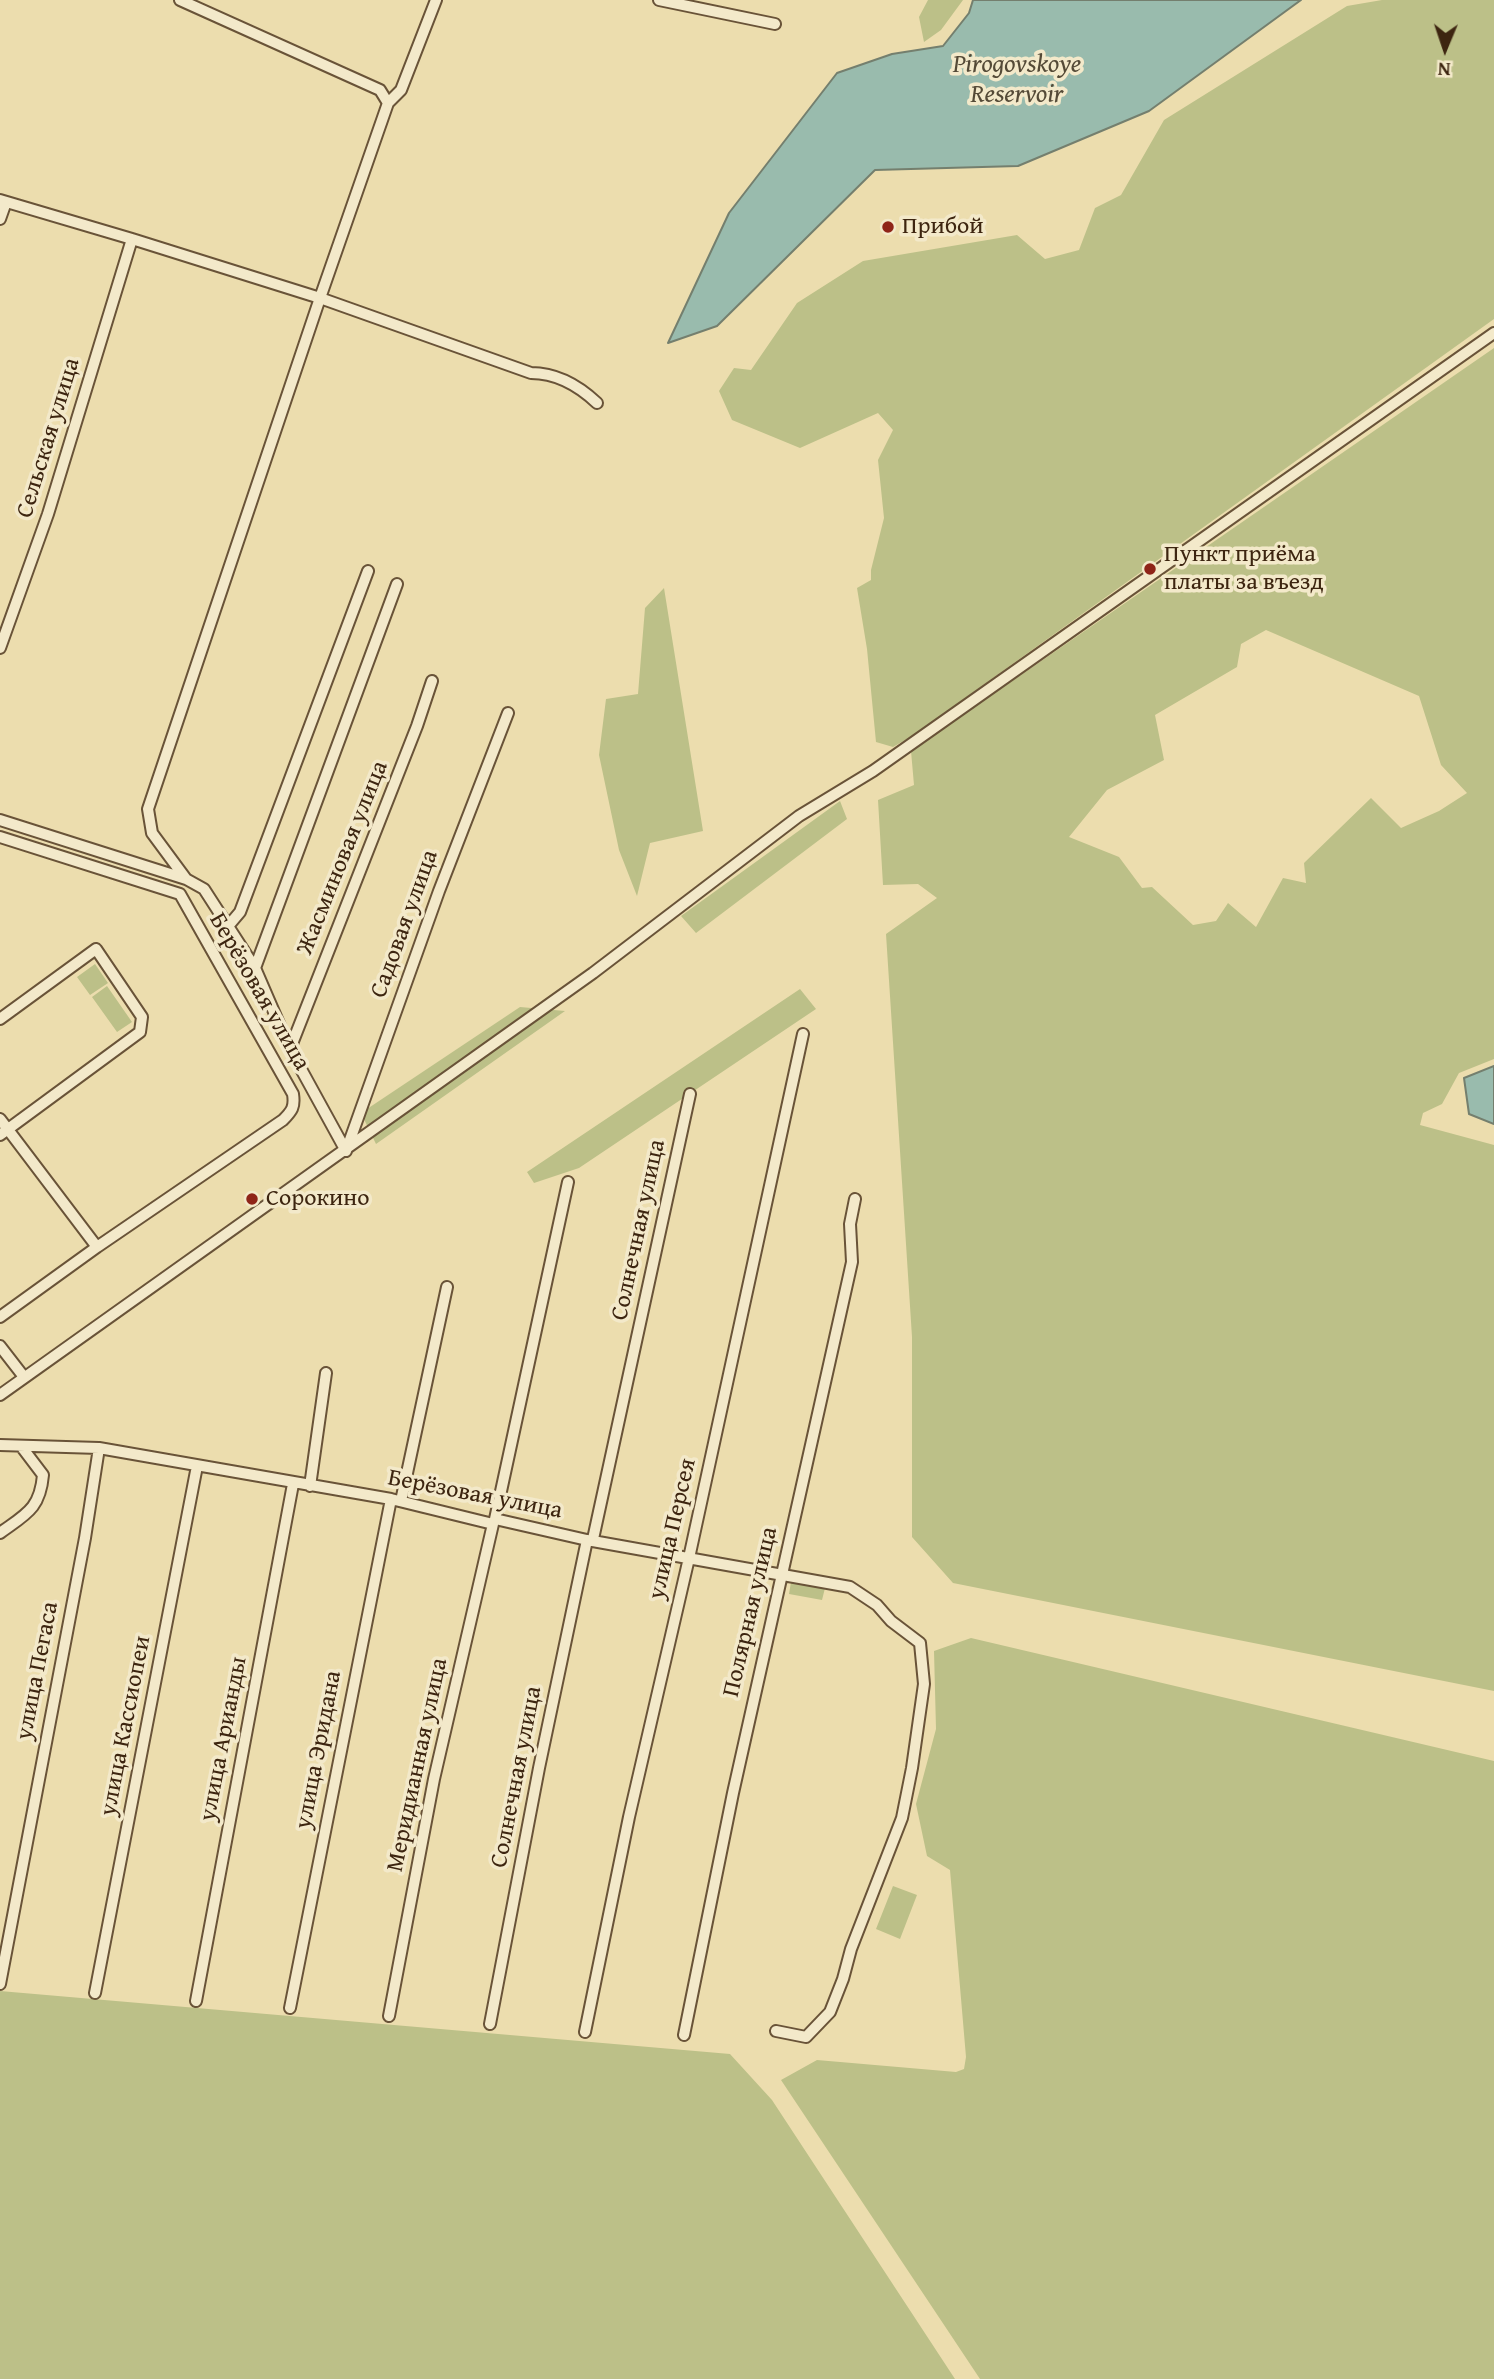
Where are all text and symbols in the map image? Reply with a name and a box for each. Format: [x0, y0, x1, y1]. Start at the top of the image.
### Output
north arrow [1410, 14, 1480, 84]
water label: Pirogovskoye Reservoir [953, 49, 1081, 110]
text: N [1437, 56, 1451, 84]
place label: Прибой [902, 213, 984, 241]
marker: Прибой [880, 219, 896, 235]
street label: Сельская улица [11, 355, 87, 521]
place label: Пункт приёма платы за въезд [1164, 541, 1323, 597]
marker: Пункт приёма платы за въезд [1142, 561, 1158, 577]
street label: Жасминовая улица [291, 757, 395, 959]
street label: Садовая улица [365, 846, 445, 1002]
street label: Берёзовая улица [202, 908, 316, 1076]
street label: Солнечная улица [606, 1137, 672, 1323]
place label: Сорокино [266, 1185, 369, 1213]
marker: Сорокино [244, 1191, 260, 1207]
street label: улица Персея [643, 1456, 703, 1602]
street label: Берёзовая улица [385, 1464, 565, 1526]
street label: Полярная улица [717, 1524, 785, 1700]
street label: улица Пегаса [10, 1599, 66, 1743]
street label: улица Кассиопеи [94, 1633, 158, 1819]
street label: улица Арианды [194, 1654, 254, 1824]
street label: Меридианная улица [381, 1656, 455, 1874]
street label: улица Эридана [290, 1668, 348, 1832]
street label: Солнечная улица [485, 1684, 549, 1870]

